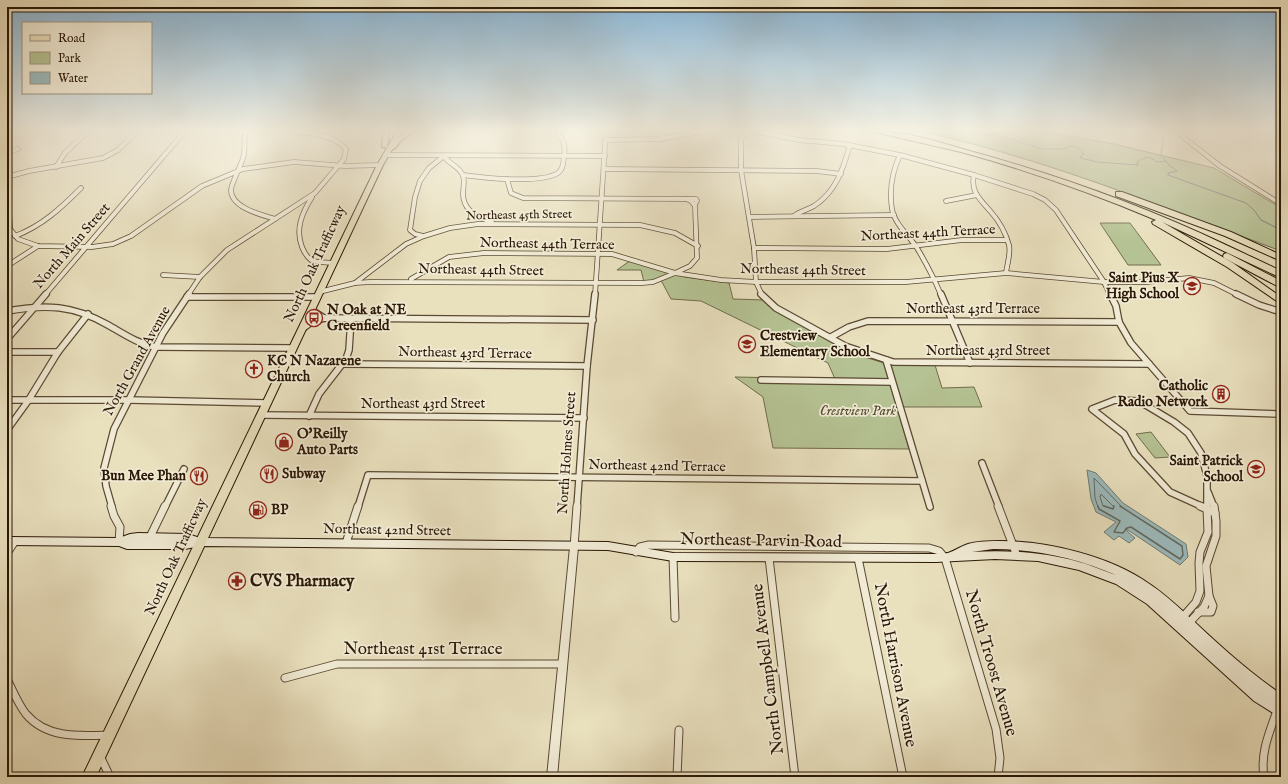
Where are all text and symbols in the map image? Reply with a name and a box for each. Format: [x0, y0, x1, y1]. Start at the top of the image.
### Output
legend [22, 22, 152, 94]
text: Road [58, 31, 86, 46]
text: Park [58, 51, 81, 66]
text: Water [58, 71, 89, 86]
street label: North Main Street [30, 199, 114, 293]
street label: North Oak Trafficway [280, 202, 350, 325]
street label: Northeast 45th Street [466, 207, 572, 223]
street label: Northeast 44th Terrace [860, 220, 996, 246]
street label: Northeast 44th Terrace [479, 234, 615, 254]
street label: Northeast 44th Street [418, 260, 544, 280]
street label: Northeast 44th Street [740, 260, 866, 280]
place label: Saint Pius X High School [1106, 269, 1180, 303]
school or university icon: Saint Pius X High School [1182, 276, 1202, 296]
street label: Northeast 43rd Terrace [906, 300, 1040, 318]
place label: N Oak at NE Greenfield [326, 301, 406, 335]
street label: North Grand Avenue [99, 302, 175, 419]
bus stop icon: N Oak at NE Greenfield [304, 308, 324, 328]
place label: Crestview Elementary School [760, 327, 871, 361]
school or university icon: Crestview Elementary School [737, 334, 757, 354]
street label: Northeast 43rd Street [926, 342, 1050, 360]
street label: Northeast 43rd Terrace [398, 343, 533, 363]
place label: KC N Nazarene Church [267, 352, 361, 386]
church icon: KC N Nazarene Church [244, 359, 264, 379]
place label: Catholic Radio Network [1117, 377, 1209, 411]
building icon: Catholic Radio Network [1211, 384, 1231, 404]
street label: North Holmes Street [554, 391, 580, 515]
street label: Northeast 43rd Street [361, 395, 485, 413]
park label: Crestview Park [820, 402, 897, 420]
place label: O'Reilly Auto Parts [296, 425, 358, 459]
shop icon: O'Reilly Auto Parts [274, 432, 294, 452]
place label: Saint Patrick School [1170, 452, 1244, 486]
street label: Northeast 42nd Terrace [588, 456, 726, 476]
school or university icon: Saint Patrick School [1246, 459, 1266, 479]
restaurant icon: Subway [259, 464, 279, 484]
place label: Subway [282, 465, 327, 483]
restaurant icon: Bun Mee Phan [189, 466, 209, 486]
place label: Bun Mee Phan [101, 467, 187, 485]
street label: North Oak Trafficway [141, 495, 211, 618]
fuel station icon: BP [248, 500, 268, 520]
place label: BP [271, 501, 289, 519]
street label: Northeast 42nd Street [323, 520, 451, 540]
street label: Northeast Parvin Road [680, 529, 843, 553]
pharmacy icon: CVS Pharmacy [227, 571, 247, 591]
place label: CVS Pharmacy [250, 571, 355, 592]
street label: North Harrison Avenue [869, 581, 921, 749]
street label: North Campbell Avenue [747, 582, 789, 756]
street label: North Troost Avenue [960, 587, 1022, 739]
street label: Northeast 41st Terrace [344, 639, 503, 660]

